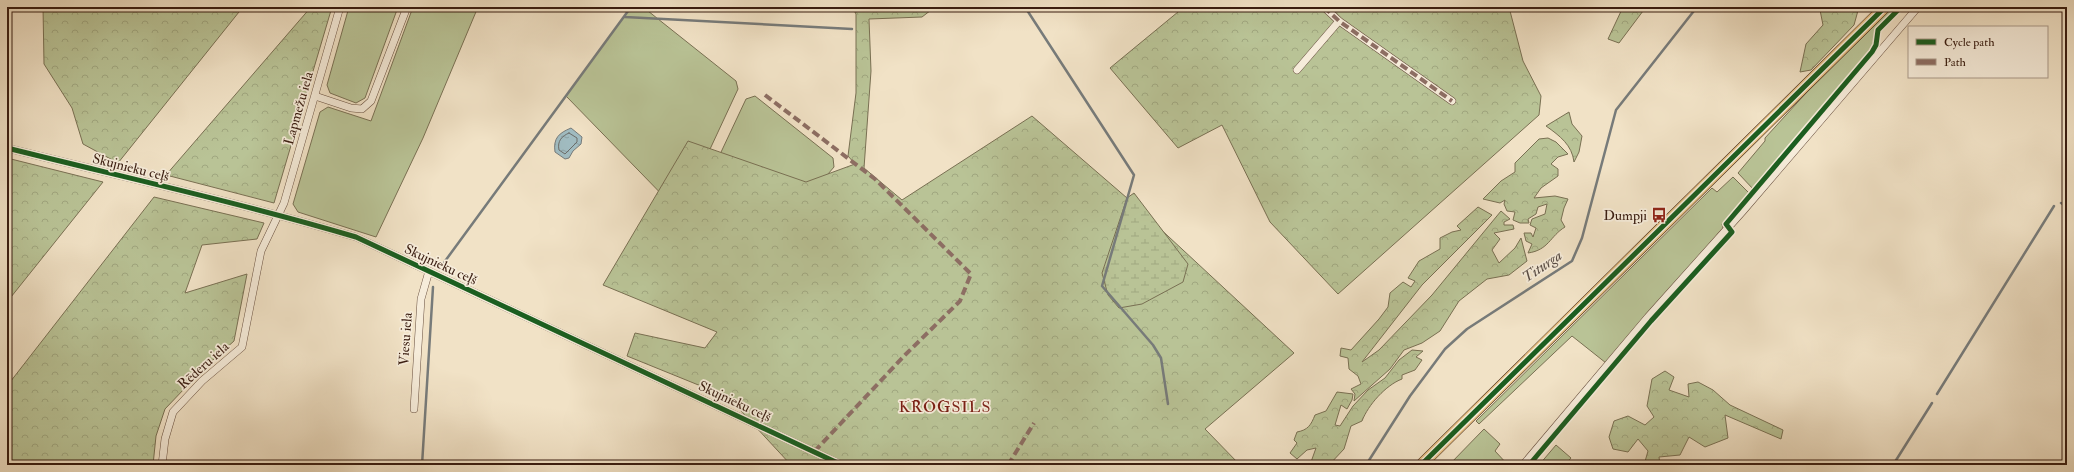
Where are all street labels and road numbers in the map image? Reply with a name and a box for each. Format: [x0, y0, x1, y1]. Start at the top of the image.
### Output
street label: Lapmežu iela [280, 69, 318, 147]
street label: Skujnieku ceļš [91, 150, 171, 185]
street label: Skujnieku ceļš [402, 240, 480, 289]
street label: Viesu iela [395, 312, 416, 366]
street label: Rēderu iela [174, 338, 233, 393]
street label: Skujnieku ceļš [696, 377, 774, 426]

